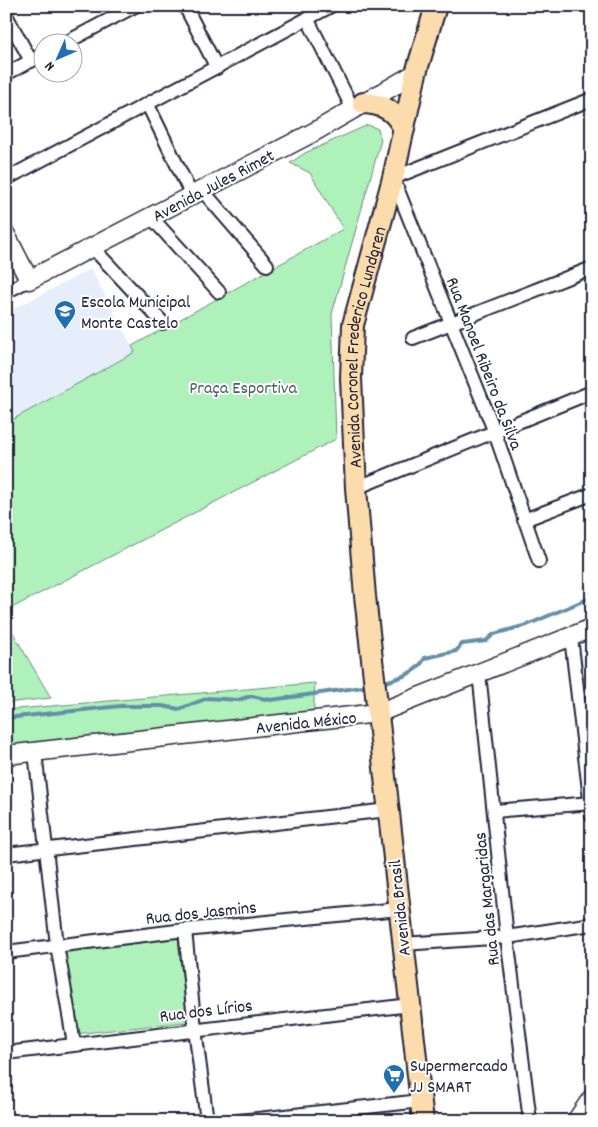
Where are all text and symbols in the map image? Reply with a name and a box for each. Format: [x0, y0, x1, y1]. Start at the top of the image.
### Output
north arrow [32, 32, 82, 82]
text: N [41, 56, 60, 75]
street label: Avenida Jules Rimet [149, 144, 280, 230]
street label: Avenida Coronel Frederico Lundgren [341, 224, 394, 469]
street label: Rua Manoel Ribeiro da Silva [438, 274, 527, 454]
place label: Escola Municipal Monte Castelo [81, 291, 191, 337]
school or university icon: Escola Municipal Monte Castelo [53, 299, 77, 330]
park label: Praça Esportiva [189, 377, 297, 402]
street label: Avenida México [255, 707, 358, 742]
street label: Rua das Margaridas [469, 831, 508, 967]
street label: Avenida Brasil [384, 858, 419, 957]
street label: Rua dos Jasmins [145, 896, 258, 933]
street label: Rua dos Lírios [158, 994, 254, 1031]
place label: Supermercado JJ SMART [410, 1055, 508, 1101]
supermarket icon: Supermercado JJ SMART [382, 1063, 406, 1094]

